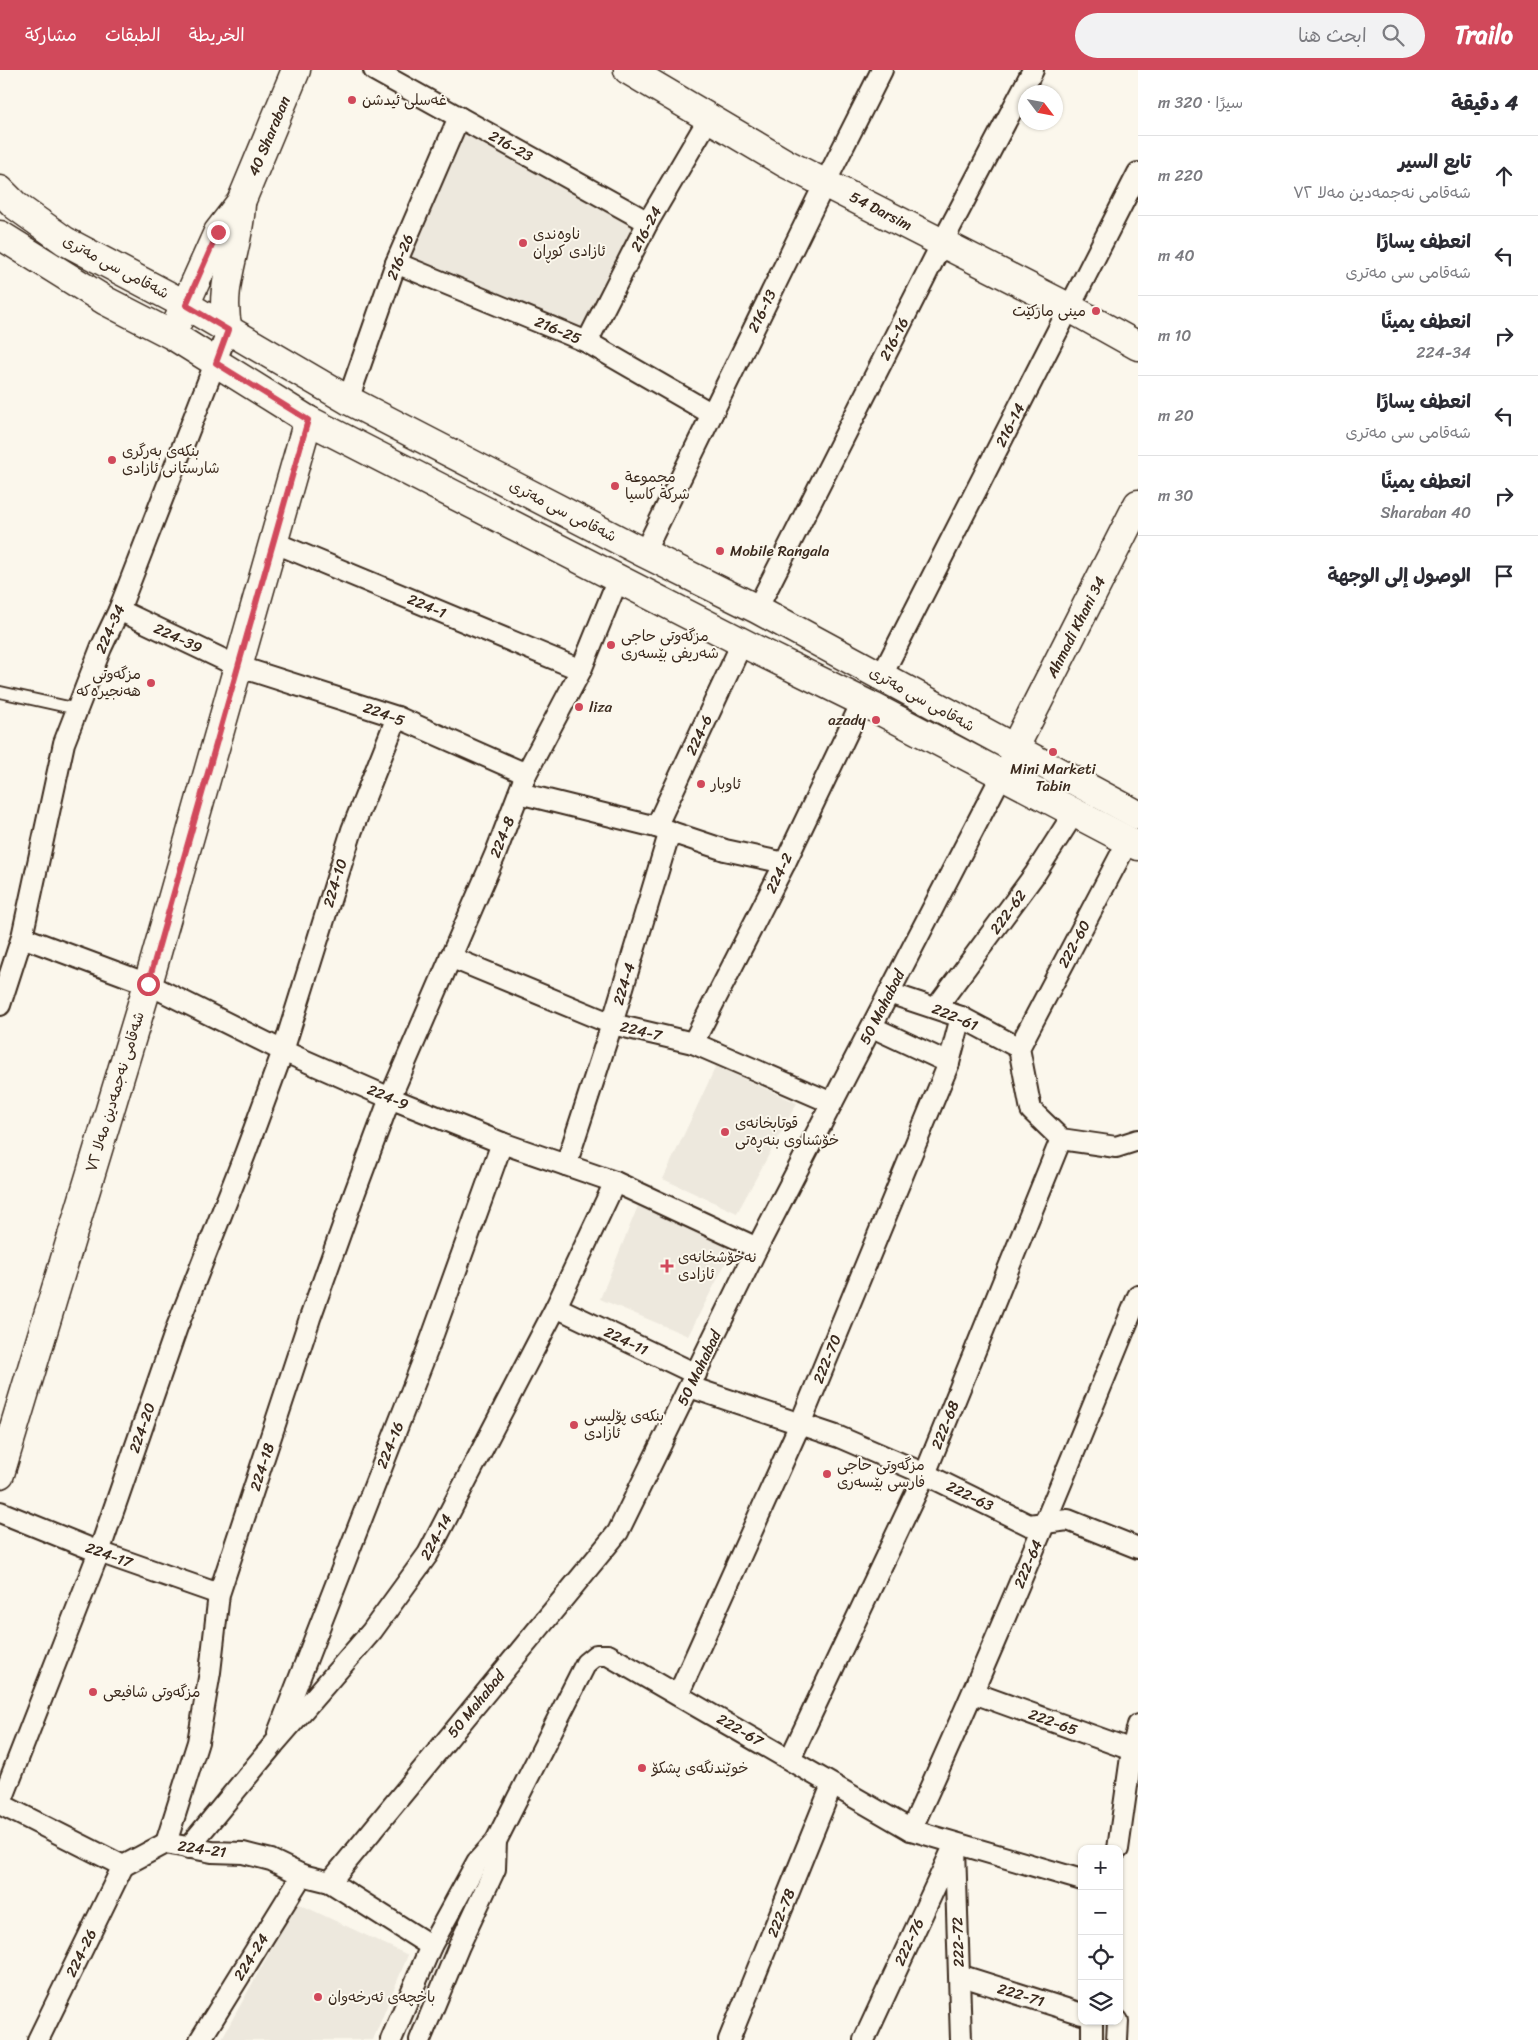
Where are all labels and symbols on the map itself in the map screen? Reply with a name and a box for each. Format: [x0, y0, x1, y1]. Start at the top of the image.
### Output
north arrow [1018, 85, 1063, 130]
place label: غەسلی ئیدشن [362, 87, 447, 113]
street label: 40 Sharaban [240, 92, 298, 180]
marker: غەسلی ئیدشن [346, 94, 358, 106]
street label: 216-23 [484, 123, 538, 169]
street label: 54 Darsim [845, 184, 917, 238]
street label: 216-24 [623, 201, 669, 257]
route end [207, 221, 230, 244]
place label: ناوەندی ئازادی کوڕان [533, 221, 606, 264]
street label: شەقامی سی مەتری [58, 228, 174, 306]
street label: 216-26 [379, 230, 421, 284]
marker: ناوەندی ئازادی کوڕان [517, 237, 529, 249]
street label: 216-13 [740, 285, 784, 337]
place label: مینی ماركێت [1012, 298, 1086, 324]
marker: مینی ماركێت [1090, 305, 1102, 317]
street label: 216-25 [531, 309, 585, 351]
street label: 216-16 [872, 313, 916, 365]
street label: 216-14 [988, 398, 1032, 452]
place label: بنکەی بەرگری شارستانی ئازادی [122, 438, 220, 481]
marker: بنکەی بەرگری شارستانی ئازادی [106, 454, 118, 466]
place label: مجموعة شرکة کاسیا [625, 464, 690, 507]
street label: شەقامی سی مەتری [505, 473, 621, 549]
marker: مجموعة شرکة کاسیا [609, 480, 621, 492]
place label: Mobile Rangala [730, 538, 830, 564]
marker: Mobile Rangala [714, 545, 726, 557]
street label: Ahmadi Khani 34 [1039, 572, 1113, 683]
street label: 224-1 [403, 586, 451, 626]
street label: 224-34 [88, 600, 132, 658]
street label: 224-39 [149, 615, 207, 661]
place label: مزگەوتی حاجی شەریفی بێسەری [621, 623, 719, 666]
marker: مزگەوتی حاجی شەریفی بێسەری [605, 639, 617, 651]
street label: شەقامی سی مەتری [864, 659, 980, 739]
place label: مزگەوتی ھەنجیرەکە [76, 661, 141, 704]
marker: مزگەوتی ھەنجیرەکە [145, 677, 157, 689]
street label: 224-5 [359, 694, 409, 734]
place label: liza [589, 694, 613, 720]
marker: liza [573, 701, 585, 713]
place label: azady [828, 707, 866, 733]
street label: 224-6 [678, 710, 720, 760]
marker: azady [870, 714, 882, 726]
marker: Mini Marketi Tabin [1047, 746, 1059, 758]
place label: Mini Marketi Tabin [1010, 756, 1097, 799]
place label: ئاوبار [710, 771, 741, 797]
marker: ئاوبار [695, 778, 707, 790]
street label: 224-8 [482, 812, 522, 862]
street label: 224-2 [758, 848, 800, 898]
street label: 224-10 [315, 856, 355, 910]
street label: 222-62 [983, 884, 1033, 940]
street label: 222-60 [1051, 915, 1097, 973]
street label: 224-4 [605, 960, 643, 1008]
street label: 50 Mahabad [852, 964, 912, 1049]
route start [137, 973, 160, 996]
street label: 222-61 [928, 996, 982, 1038]
street label: شەقامی نەجمەدین مەلا ٧٢ [78, 1008, 152, 1176]
street label: 224-7 [618, 1014, 666, 1049]
street label: 224-9 [363, 1077, 413, 1117]
place label: قوتابخانەی خۆشناوی بنەڕەتی [735, 1110, 839, 1153]
marker: قوتابخانەی خۆشناوی بنەڕەتی [719, 1126, 731, 1138]
place label: نەخۆشخانەی ئازادی [678, 1244, 757, 1287]
marker: نەخۆشخانەی ئازادی [660, 1259, 674, 1273]
street label: 224-11 [599, 1319, 653, 1363]
street label: 50 Mahabad [670, 1325, 729, 1410]
street label: 222-70 [805, 1330, 849, 1388]
street label: 222-68 [923, 1397, 967, 1453]
street label: 224-20 [121, 1399, 163, 1457]
place label: بنکەی پۆلیسی ئازادی [584, 1403, 664, 1446]
street label: 224-16 [369, 1418, 411, 1472]
marker: بنکەی پۆلیسی ئازادی [568, 1419, 580, 1431]
street label: 224-18 [242, 1440, 282, 1494]
place label: مزگەوتی حاجی فارسی بێسەری [837, 1452, 925, 1495]
marker: مزگەوتی حاجی فارسی بێسەری [821, 1468, 833, 1480]
street label: 222-63 [942, 1473, 998, 1519]
street label: 224-14 [413, 1509, 459, 1565]
street label: 224-17 [82, 1534, 138, 1576]
street label: 222-64 [1006, 1536, 1050, 1592]
street label: 50 Mahabad [440, 1663, 512, 1744]
place label: مزگەوتی شافیعی [103, 1679, 200, 1705]
marker: مزگەوتی شافیعی [87, 1686, 99, 1698]
street label: 222-65 [1025, 1701, 1081, 1743]
street label: 222-67 [712, 1706, 769, 1754]
place label: خوێندنگەی پشکۆ [651, 1755, 749, 1781]
marker: خوێندنگەی پشکۆ [636, 1762, 648, 1774]
street label: 224-21 [176, 1833, 228, 1865]
street label: 222-78 [759, 1885, 803, 1941]
street label: 222-76 [887, 1914, 931, 1970]
street label: 222-72 [944, 1916, 972, 1968]
street label: 224-26 [58, 1924, 104, 1982]
street label: 224-24 [226, 1928, 276, 1986]
street label: 222-71 [994, 1976, 1048, 2014]
place label: باخچەی ئەرخەوان [328, 1984, 435, 2010]
marker: باخچەی ئەرخەوان [312, 1991, 324, 2003]

